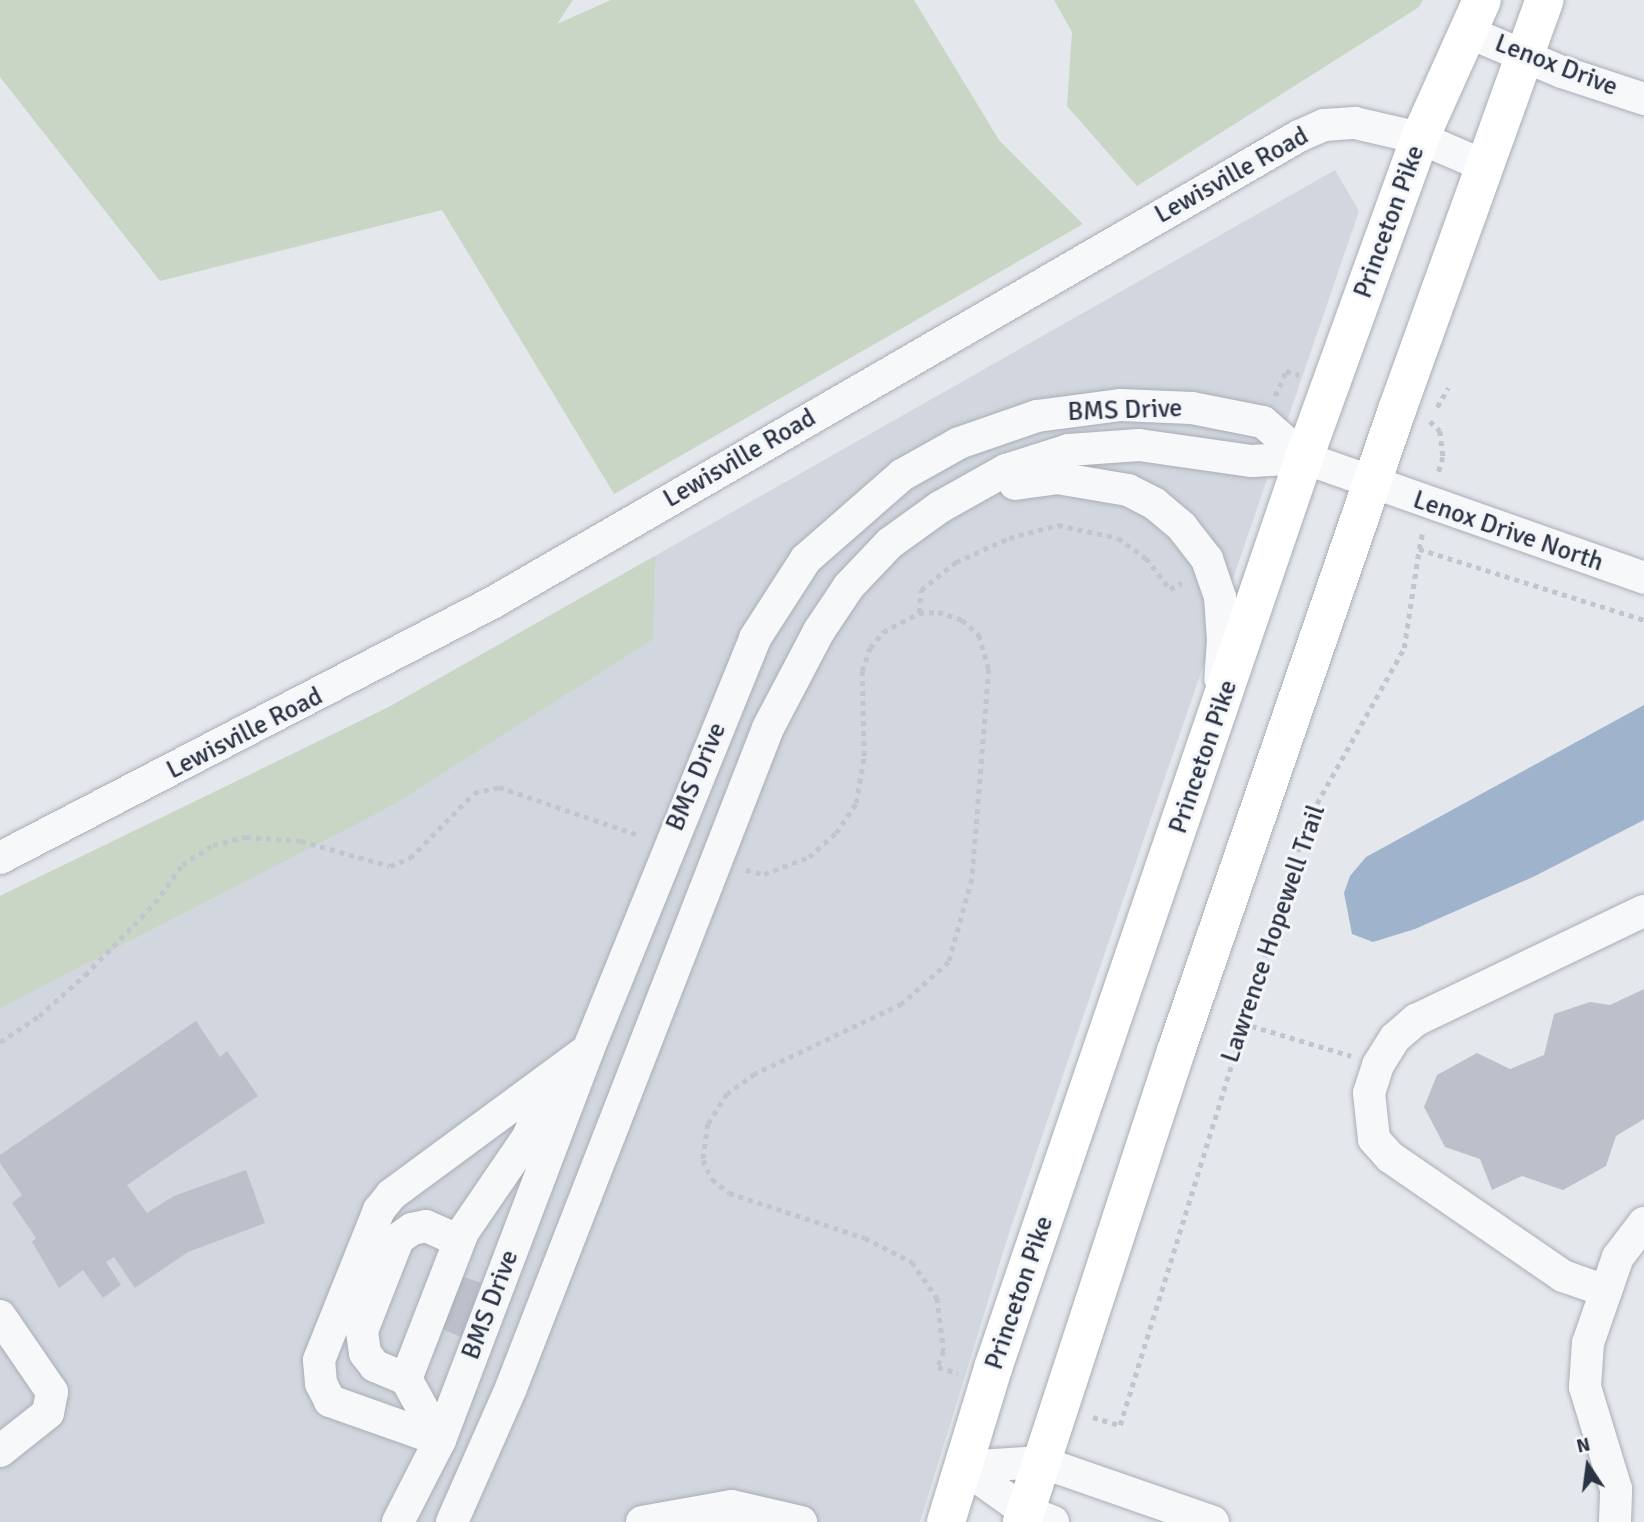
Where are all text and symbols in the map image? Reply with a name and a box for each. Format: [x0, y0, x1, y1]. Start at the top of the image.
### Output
street label: Lenox Drive [1490, 28, 1622, 104]
street label: Lewisville Road [1150, 121, 1314, 231]
street label: Princeton Pike [1348, 141, 1432, 303]
street label: BMS Drive [1067, 393, 1183, 429]
street label: Lewisville Road [658, 403, 822, 515]
street label: Lenox Drive North [1409, 485, 1607, 579]
street label: Princeton Pike [1163, 676, 1245, 838]
street label: Lewisville Road [162, 681, 328, 787]
street label: BMS Drive [660, 718, 734, 836]
street label: Lawrence Hopewell Trail [1215, 801, 1333, 1067]
street label: Princeton Pike [979, 1212, 1061, 1374]
street label: BMS Drive [456, 1246, 526, 1364]
north arrow [1553, 1431, 1623, 1501]
text: N [1574, 1432, 1592, 1459]

